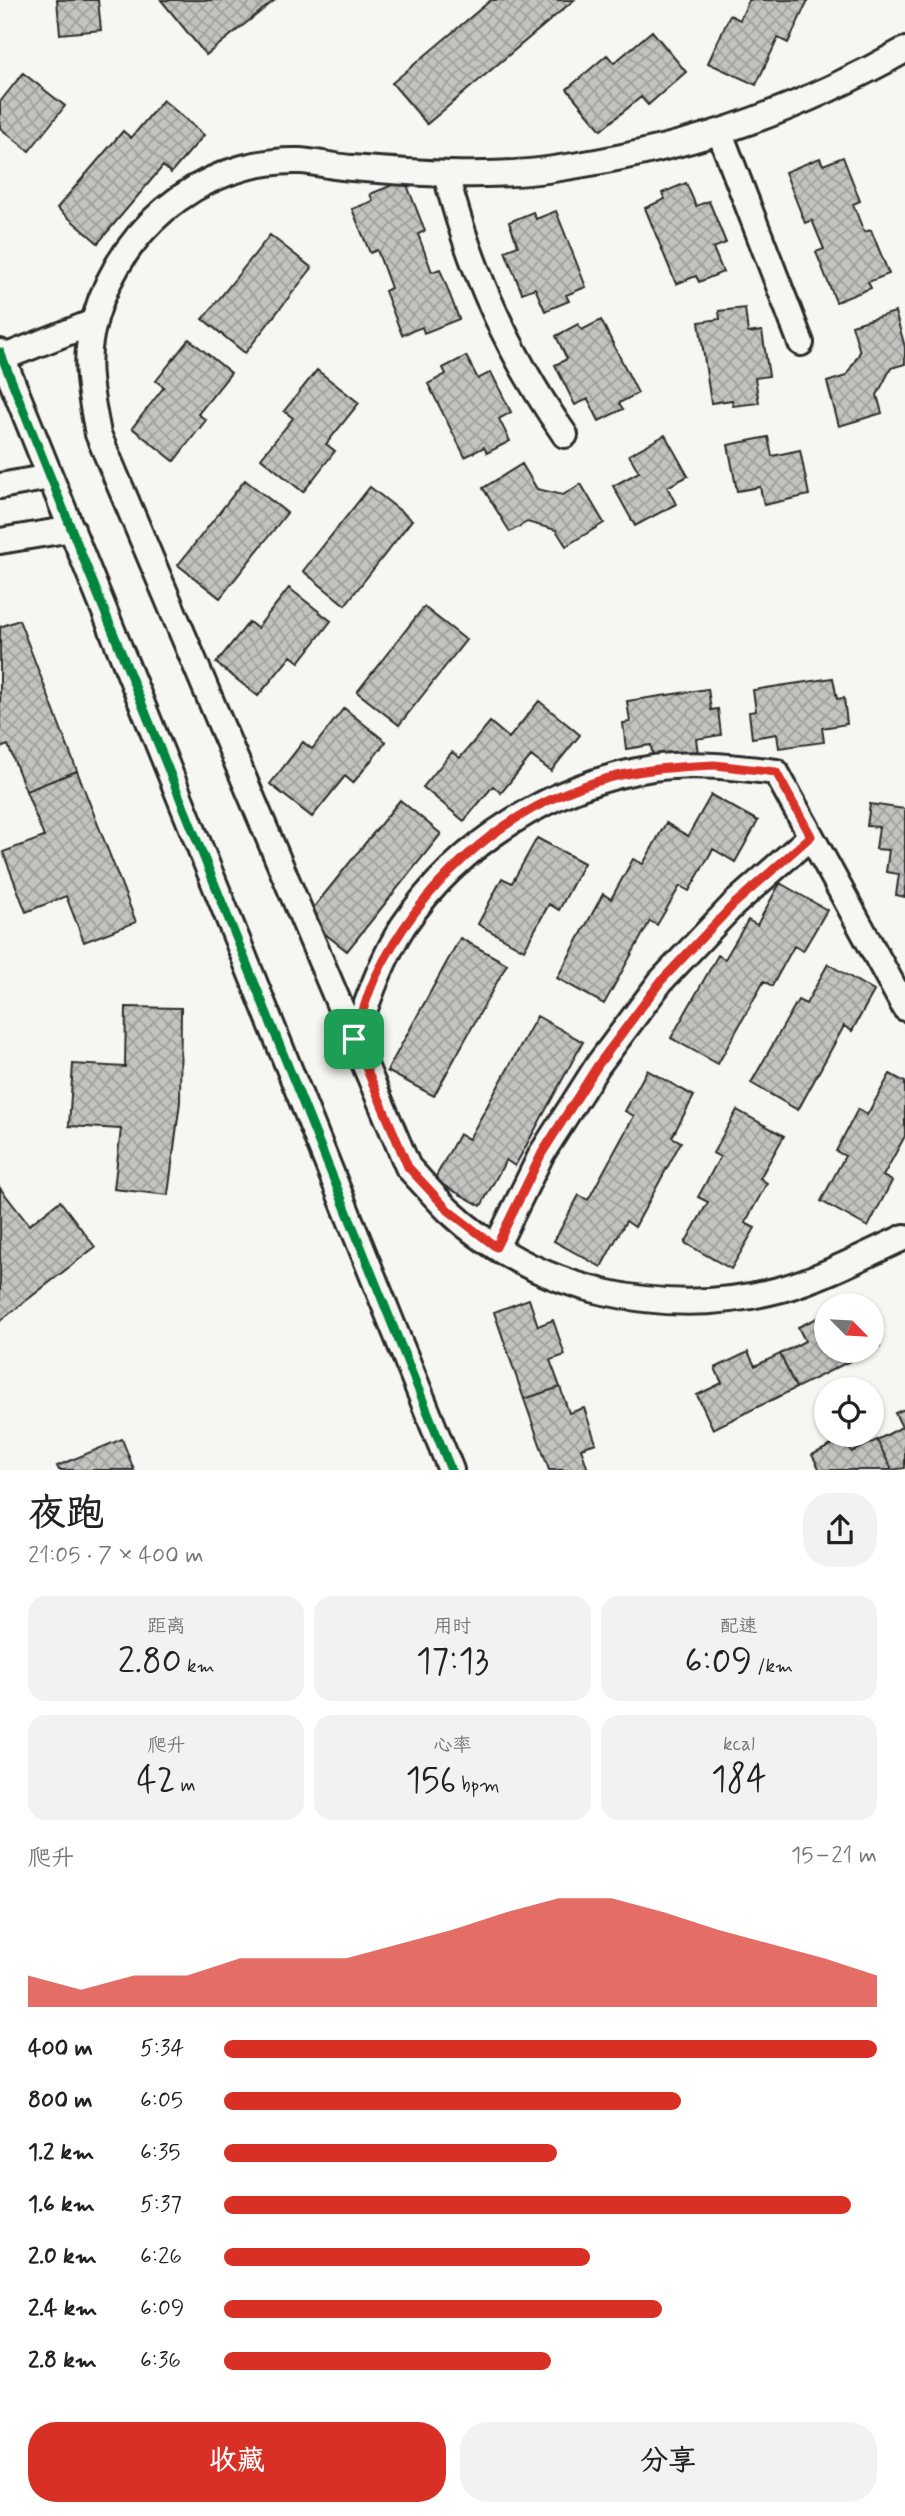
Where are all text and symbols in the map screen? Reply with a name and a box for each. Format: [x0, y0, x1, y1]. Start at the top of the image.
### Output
pin [324, 1009, 384, 1069]
icon: arrive [335, 1020, 373, 1058]
north arrow [814, 1293, 884, 1363]
map controls [814, 1293, 884, 1447]
button: locate [814, 1377, 884, 1447]
text: 夜跑 [28, 1490, 104, 1539]
button: share [803, 1493, 877, 1567]
text: 21:05 · 7 × 400 m [28, 1541, 203, 1571]
text: 距离 [147, 1614, 185, 1639]
text: 用时 [433, 1614, 472, 1639]
text: 配速 [720, 1614, 758, 1639]
text: 2.80 [118, 1639, 182, 1685]
text: 17:13 [416, 1639, 489, 1685]
text: 6:09 [684, 1639, 752, 1685]
text: km [182, 1654, 215, 1679]
text: /km [752, 1654, 793, 1679]
text: kcal [723, 1732, 755, 1757]
text: 爬升 [147, 1733, 185, 1758]
text: 心率 [433, 1733, 472, 1758]
text: 184 [711, 1757, 767, 1803]
text: 42 [137, 1758, 175, 1804]
text: 156 [405, 1758, 456, 1804]
text: m [175, 1773, 196, 1798]
text: bpm [456, 1773, 500, 1798]
text: 15–21 m [791, 1841, 877, 1871]
text: 爬升 [28, 1844, 74, 1874]
text: 400 m [28, 2034, 93, 2064]
text: 5:34 [140, 2034, 184, 2064]
text: 800 m [28, 2086, 92, 2116]
text: 6:05 [140, 2086, 183, 2116]
text: 1.2 km [28, 2138, 94, 2168]
text: 6:35 [140, 2138, 181, 2168]
text: 1.6 km [28, 2190, 95, 2220]
text: 5:37 [140, 2190, 182, 2220]
text: 2.0 km [28, 2242, 97, 2272]
text: 6:26 [140, 2242, 182, 2272]
text: 2.4 km [28, 2294, 97, 2324]
text: 6:09 [140, 2294, 184, 2324]
text: 2.8 km [28, 2346, 97, 2376]
text: 6:36 [140, 2346, 181, 2376]
button: 收藏 [28, 2422, 446, 2502]
button: 分享 [460, 2422, 877, 2502]

